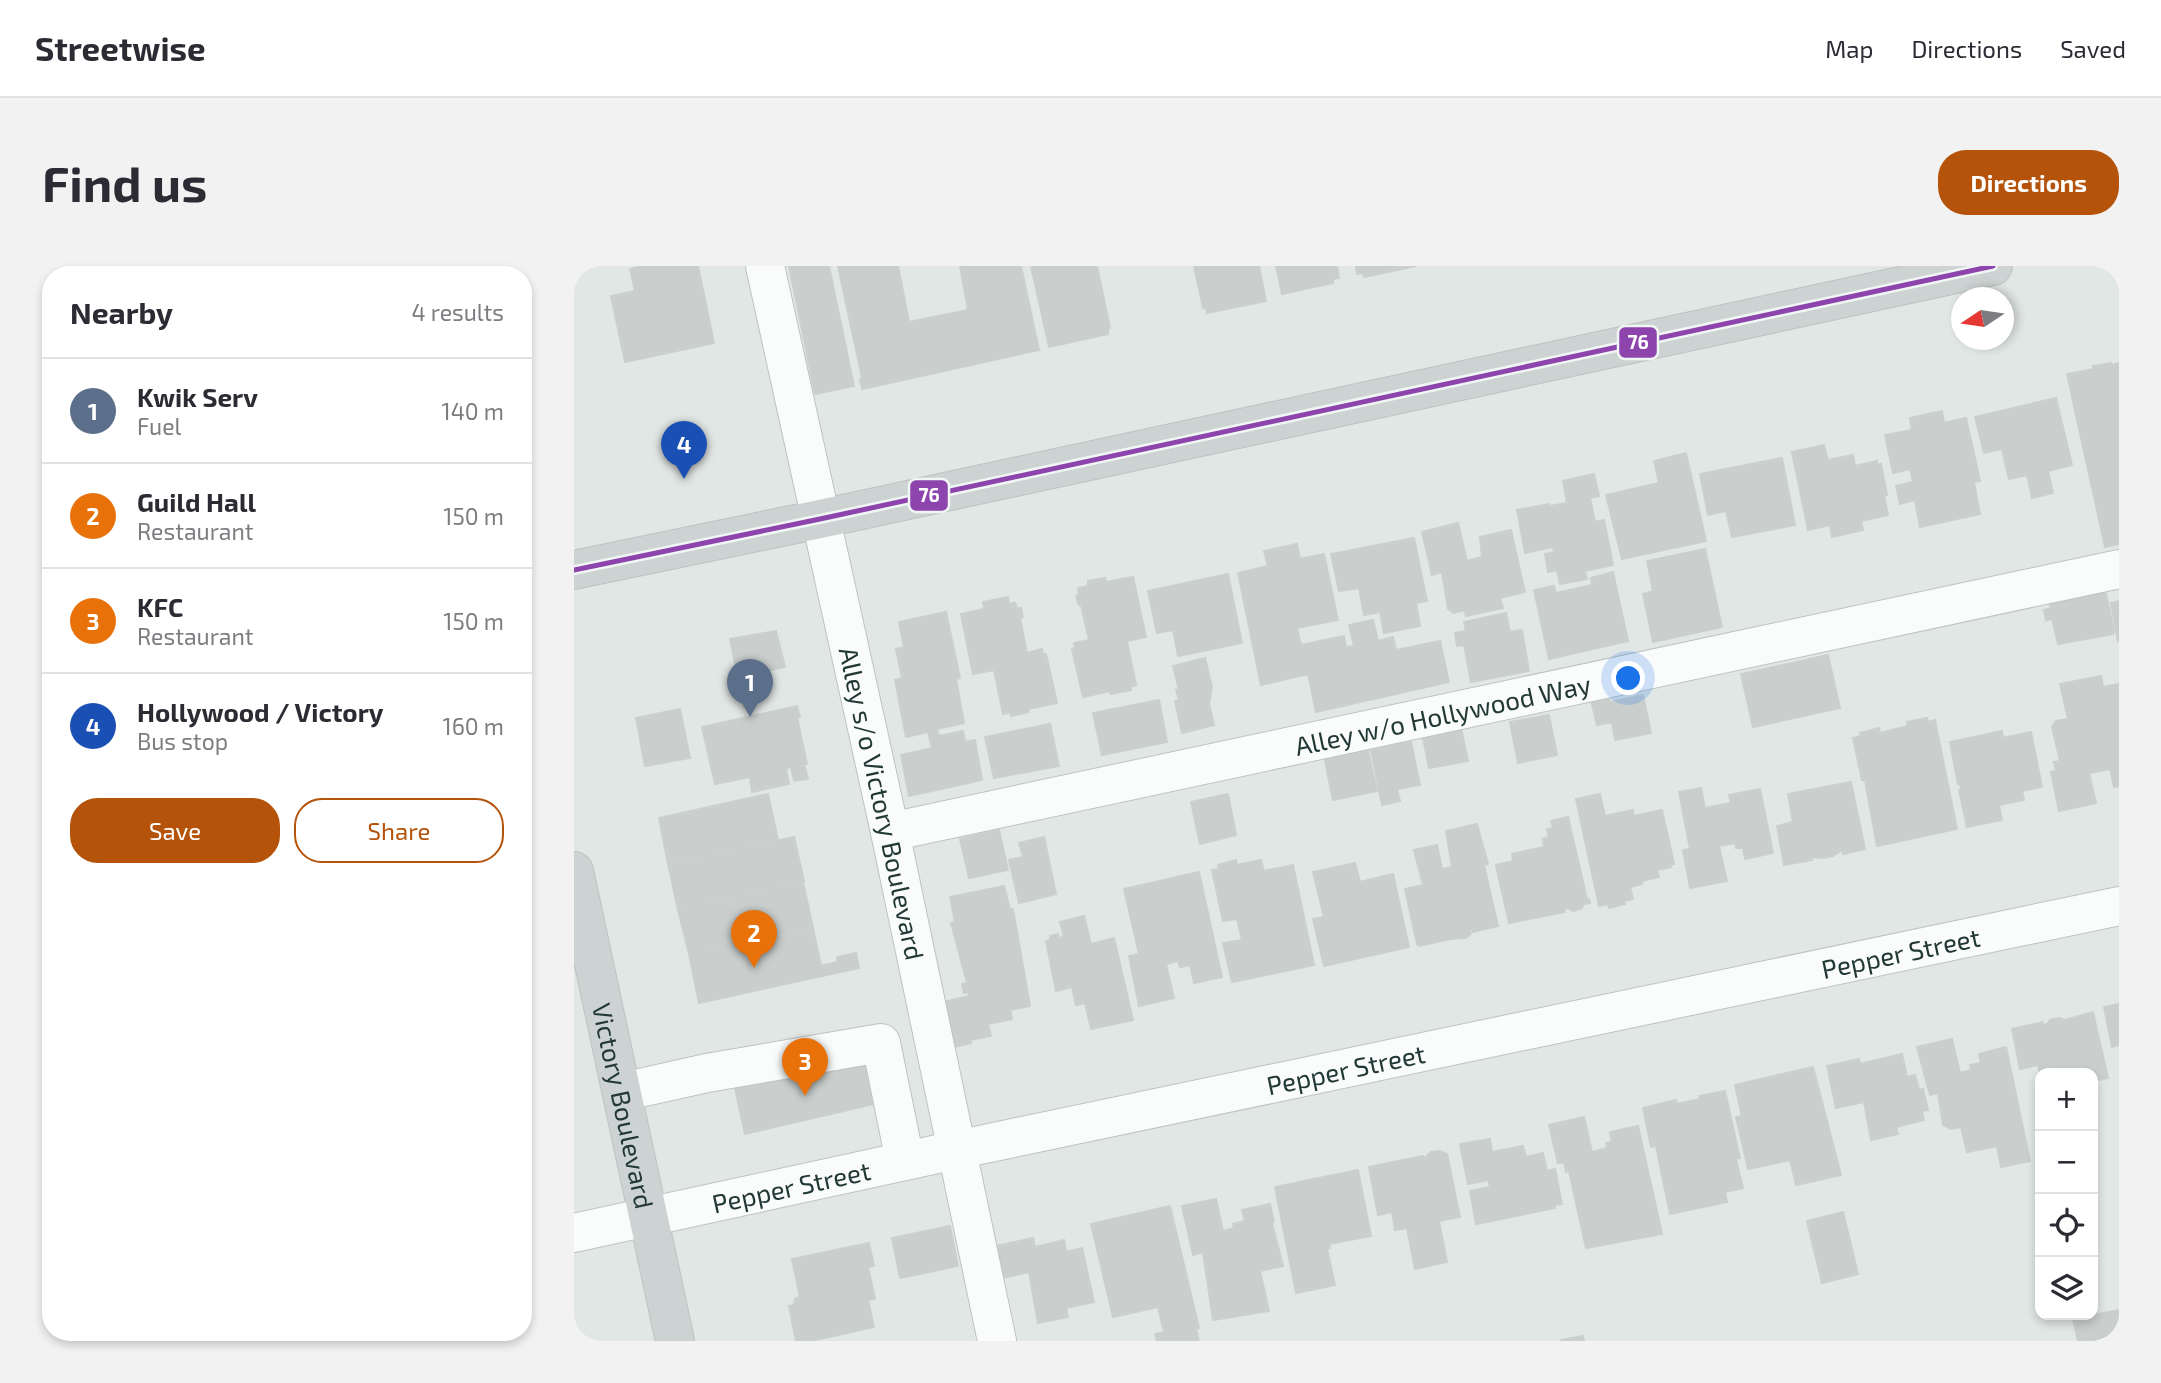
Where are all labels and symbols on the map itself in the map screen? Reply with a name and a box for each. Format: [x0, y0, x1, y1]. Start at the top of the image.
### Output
north arrow [1951, 287, 2014, 350]
line badge: 76 [1618, 326, 1658, 359]
text: 76 [1627, 330, 1649, 353]
pin: 4 [661, 421, 707, 479]
line badge: 76 [909, 479, 949, 512]
text: 76 [918, 483, 940, 506]
street label: Alley s/o Victory Boulevard [834, 644, 932, 963]
pin: 1 [727, 659, 773, 717]
your location [1611, 661, 1645, 695]
street label: Alley w/o Hollywood Way [1292, 667, 1594, 761]
pin: 2 [731, 910, 777, 968]
street label: Pepper Street [1818, 920, 1983, 984]
street label: Victory Boulevard [587, 1000, 662, 1211]
street label: Pepper Street [1263, 1037, 1428, 1100]
pin: 3 [782, 1038, 828, 1096]
street label: Pepper Street [709, 1154, 873, 1218]

